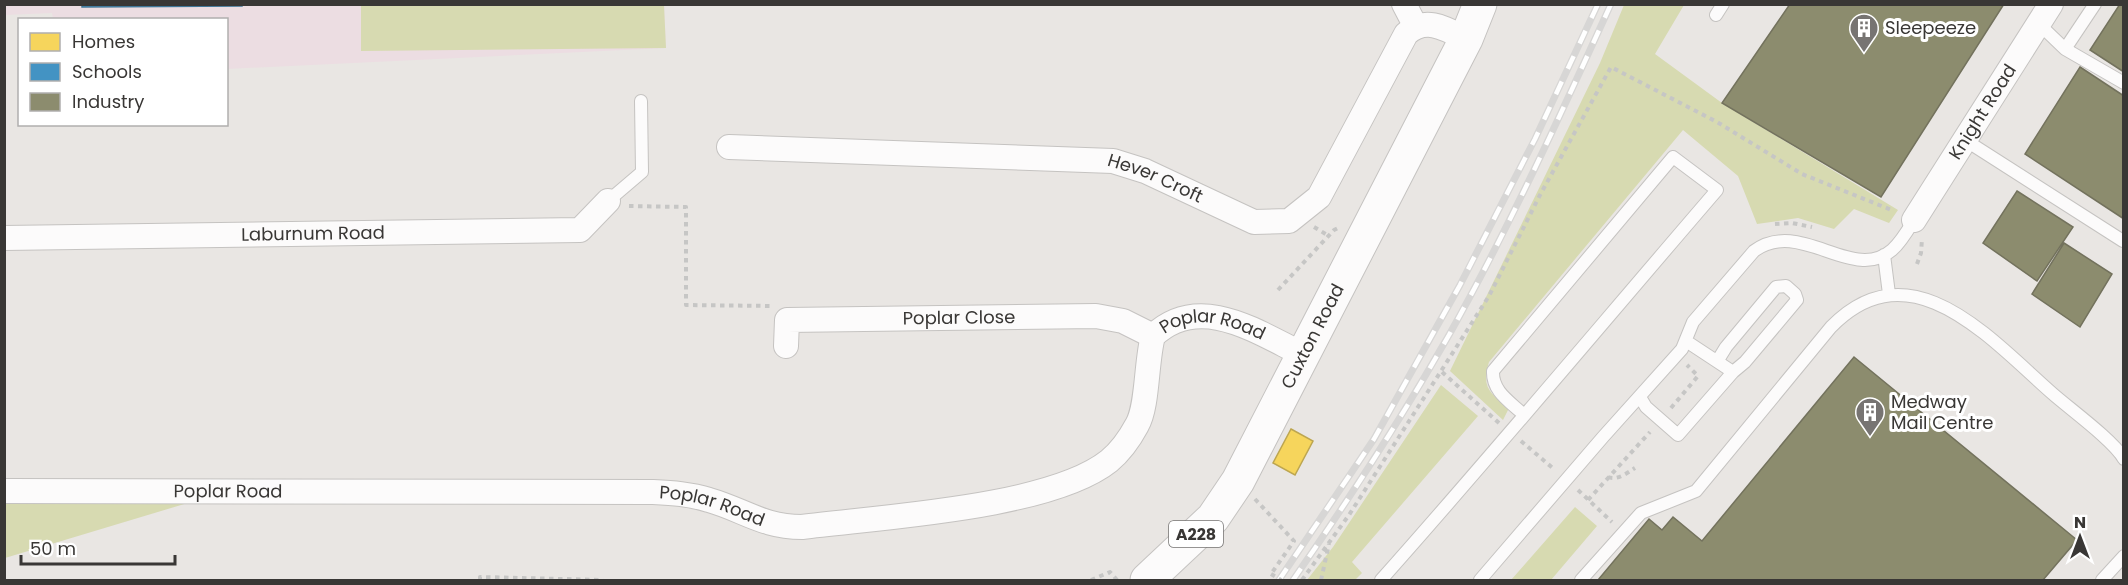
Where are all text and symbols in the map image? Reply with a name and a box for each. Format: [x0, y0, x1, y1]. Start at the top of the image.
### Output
building icon: Sleepeeze [1848, 12, 1880, 54]
place label: Sleepeeze [1885, 15, 1976, 40]
legend [18, 18, 228, 126]
text: Homes [72, 29, 135, 54]
text: Schools [72, 59, 142, 84]
street label: Knight Road [1942, 59, 2022, 164]
text: Industry [72, 89, 144, 114]
street label: Hever Croft [1105, 147, 1207, 208]
street label: Laburnum Road [241, 220, 385, 247]
street label: Cuxton Road [1275, 279, 1350, 393]
street label: Poplar Road [1154, 303, 1270, 346]
street label: Poplar Close [902, 304, 1015, 331]
place label: Medway Mail Centre [1891, 389, 1993, 435]
building icon: Medway Mail Centre [1854, 396, 1886, 438]
street label: Poplar Road [173, 478, 283, 503]
street label: Poplar Road [659, 479, 768, 532]
north arrow [2050, 507, 2110, 567]
text: N [2074, 511, 2086, 534]
road number: A228 [1169, 521, 1223, 547]
scale bar [21, 528, 176, 566]
text: 50 m [30, 536, 76, 561]

